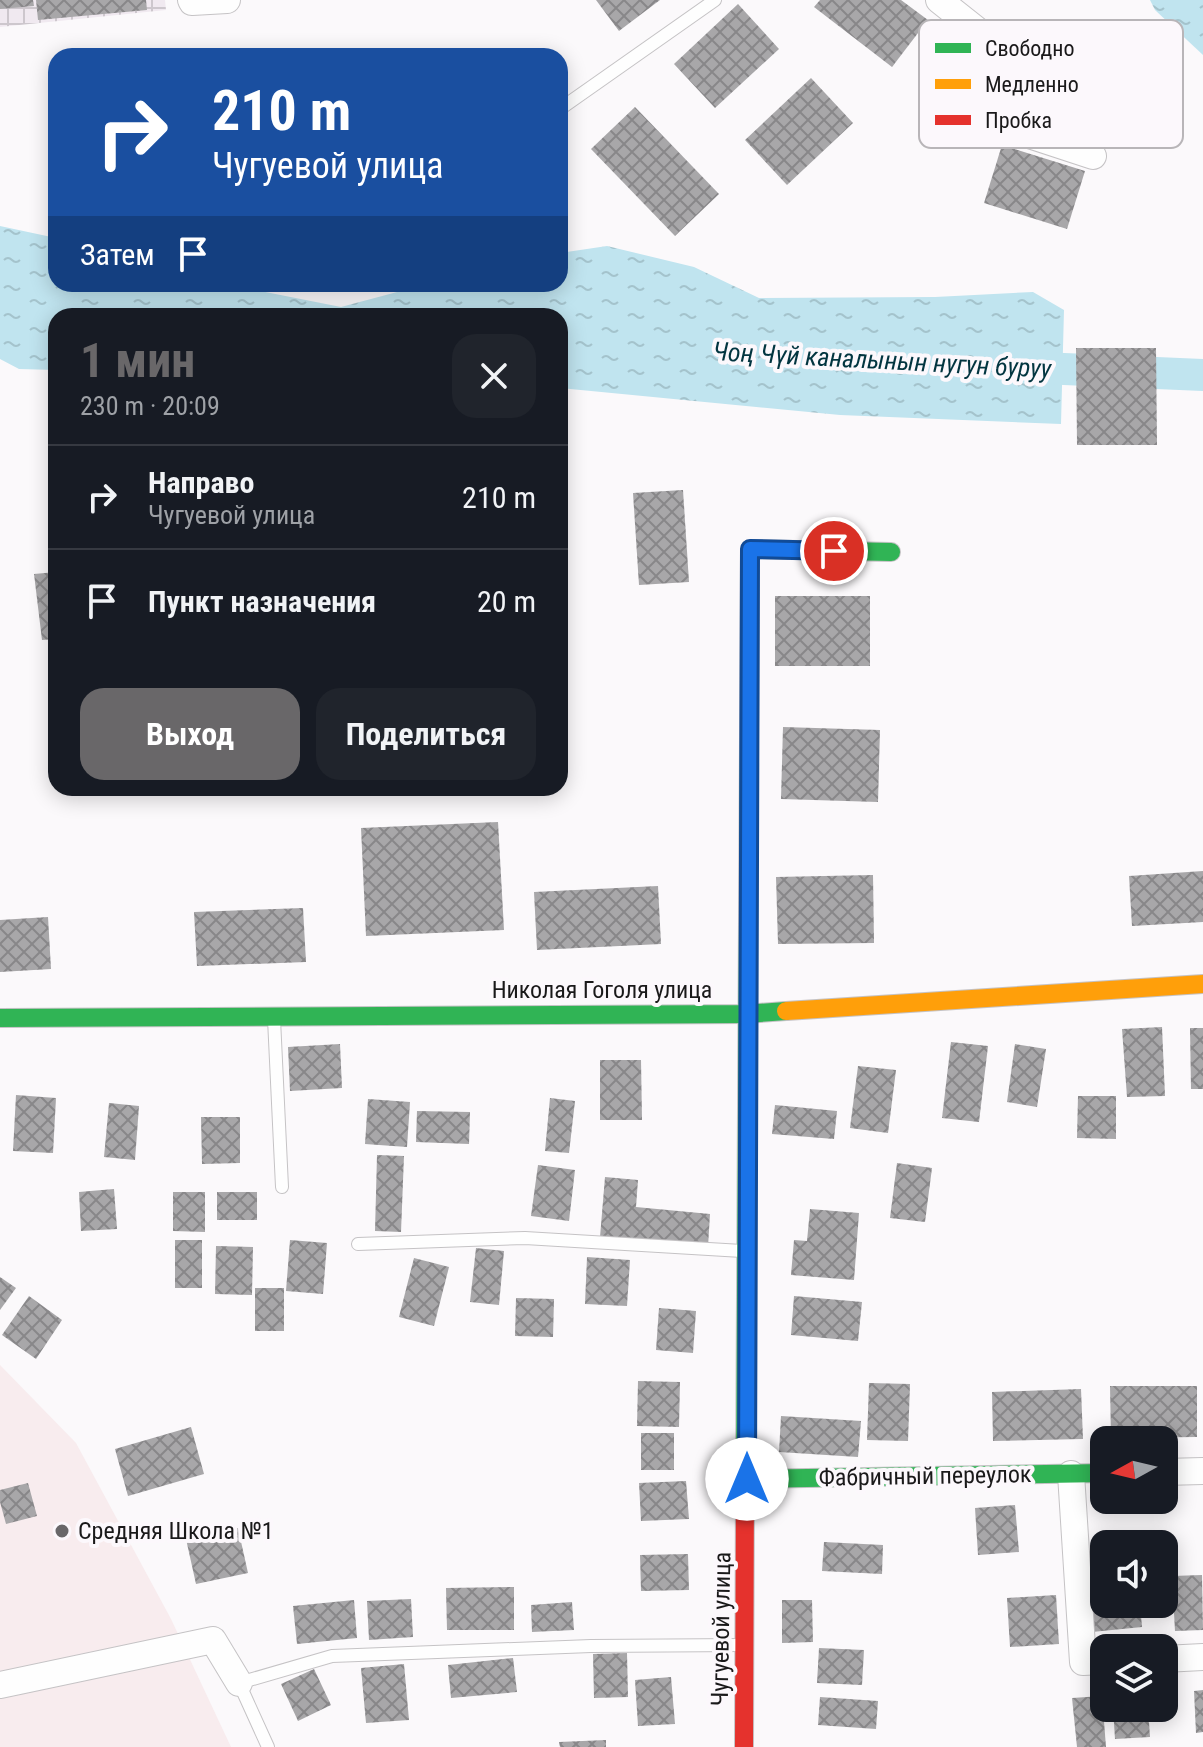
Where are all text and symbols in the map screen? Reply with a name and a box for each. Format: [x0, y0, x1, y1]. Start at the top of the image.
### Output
legend [919, 20, 1183, 148]
text: Свободно [985, 36, 1075, 61]
text: Медленно [985, 72, 1079, 97]
text: 210 m [212, 78, 351, 144]
icon: right [80, 80, 184, 184]
text: Пробка [985, 108, 1052, 133]
text: Чугуевой улица [212, 145, 444, 187]
icon: arrive [171, 232, 215, 276]
text: Затем [80, 237, 155, 272]
text: 1 мин [80, 332, 195, 389]
button: close [452, 334, 536, 418]
water label: Чоң Чүй каналынын нугун буруу [712, 336, 1053, 384]
text: 230 m · 20:09 [80, 391, 220, 421]
text: Направо [148, 465, 254, 500]
icon: right [80, 475, 124, 519]
text: 210 m [462, 480, 536, 515]
text: Чугуевой улица [148, 500, 315, 530]
pin [800, 517, 868, 585]
icon: arrive [812, 529, 856, 573]
icon: arrive [80, 579, 124, 623]
text: Пункт назначения [148, 584, 376, 619]
text: 20 m [477, 584, 536, 619]
button: Выход [80, 688, 300, 780]
button: Поделиться [316, 688, 536, 780]
street label: Николая Гоголя улица [492, 976, 712, 1004]
north arrow [1090, 1426, 1178, 1514]
map controls [1090, 1426, 1178, 1722]
position arrow [705, 1437, 789, 1521]
street label: Фабричный переулок [818, 1460, 1032, 1492]
place label: Средняя Школа №1 [78, 1517, 274, 1545]
marker: Средняя Школа №1 [53, 1522, 71, 1540]
button: sound [1090, 1530, 1178, 1618]
street label: Чугуевой улица [706, 1552, 736, 1706]
button: layers [1090, 1634, 1178, 1722]

